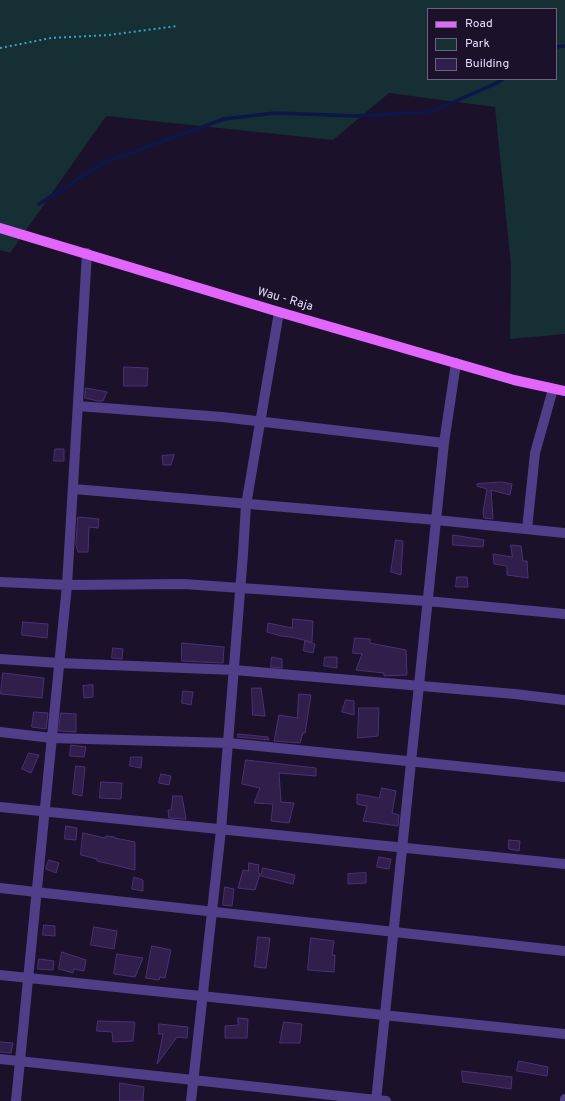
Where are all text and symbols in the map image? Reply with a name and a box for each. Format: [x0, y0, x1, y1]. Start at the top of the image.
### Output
legend [427, 8, 557, 80]
text: Road [465, 16, 493, 32]
text: Park [465, 36, 490, 52]
text: Building [465, 56, 509, 72]
street label: Wau - Raja [256, 285, 314, 315]

